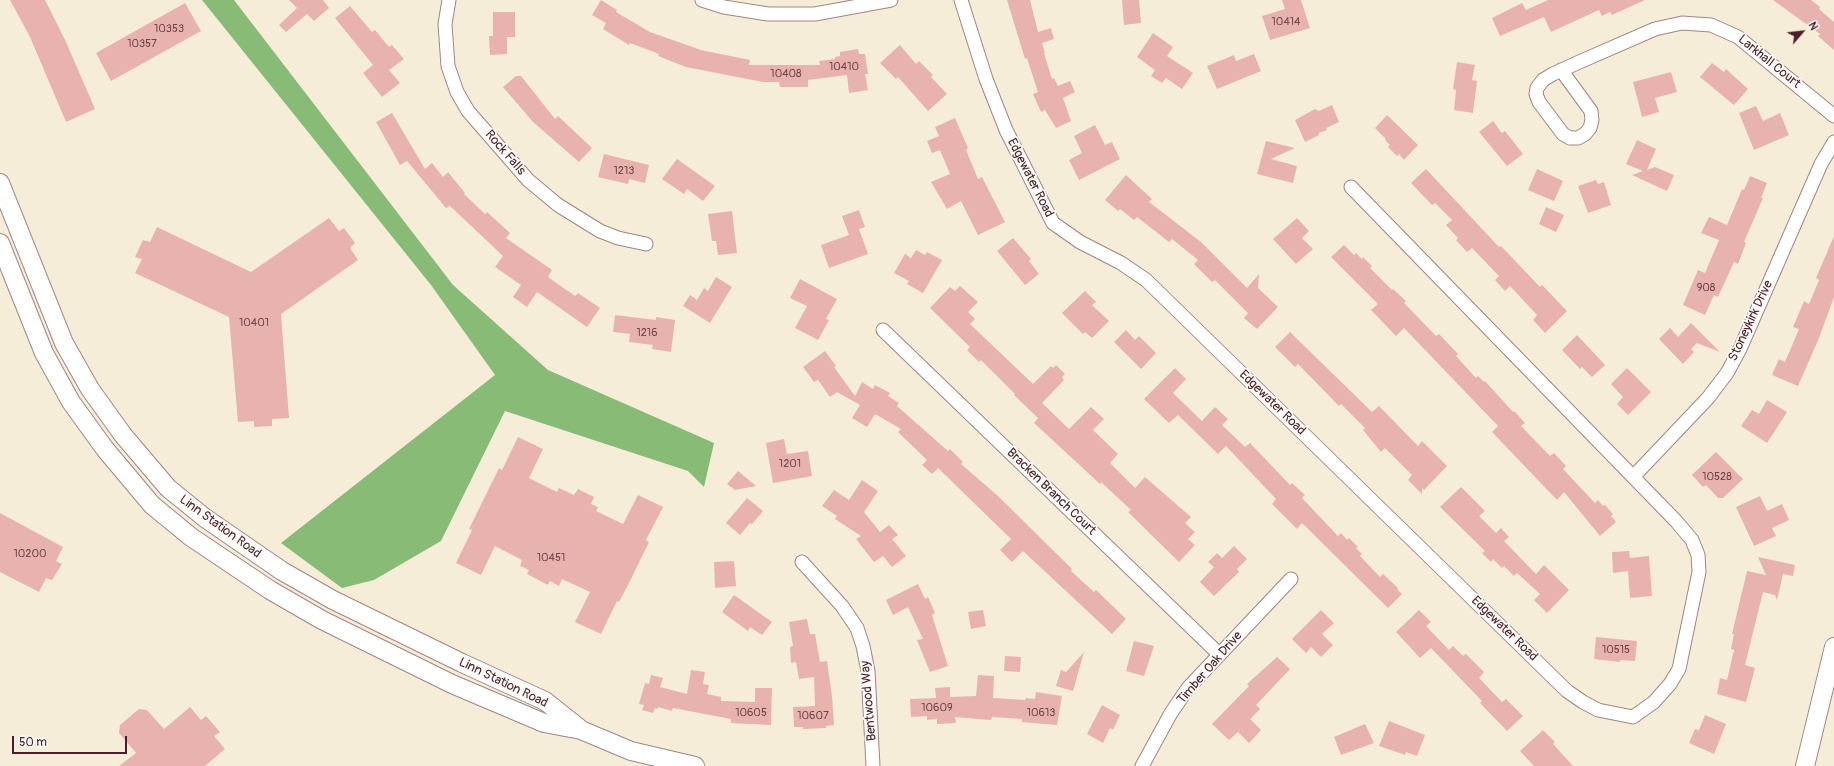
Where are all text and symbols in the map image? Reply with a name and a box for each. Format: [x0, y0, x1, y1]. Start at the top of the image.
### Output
north arrow [1782, 12, 1822, 52]
house number: 10414 [1272, 15, 1300, 29]
text: N [1806, 20, 1821, 32]
house number: 10353 [154, 22, 184, 36]
street label: Larkhall Court [1735, 32, 1803, 92]
house number: 10357 [127, 37, 157, 51]
house number: 10410 [829, 60, 859, 74]
house number: 10408 [770, 67, 802, 81]
street label: Rock Falls [481, 127, 529, 179]
street label: Edgewater Road [1003, 136, 1057, 220]
house number: 1213 [614, 164, 634, 178]
street label: Stoneykirk Drive [1725, 278, 1777, 364]
house number: 908 [1697, 281, 1715, 295]
house number: 10401 [239, 316, 269, 330]
house number: 1216 [636, 326, 658, 340]
street label: Edgewater Road [1235, 367, 1309, 439]
street label: Bracken Branch Court [1003, 445, 1099, 539]
house number: 1201 [779, 457, 801, 471]
house number: 10528 [1702, 470, 1732, 484]
street label: Linn Station Road [176, 492, 264, 562]
house number: 10200 [14, 547, 46, 561]
house number: 10451 [537, 551, 565, 565]
street label: Edgewater Road [1467, 593, 1541, 665]
street label: Timber Oak Drive [1174, 628, 1246, 708]
house number: 10515 [1602, 643, 1630, 657]
street label: Linn Station Road [456, 655, 550, 711]
street label: Bentwood Way [858, 660, 880, 742]
house number: 10609 [921, 701, 953, 715]
house number: 10605 [735, 706, 767, 720]
house number: 10613 [1027, 706, 1055, 720]
house number: 10607 [797, 709, 829, 723]
scale bar [14, 728, 129, 754]
text: 50 m [19, 735, 47, 750]

